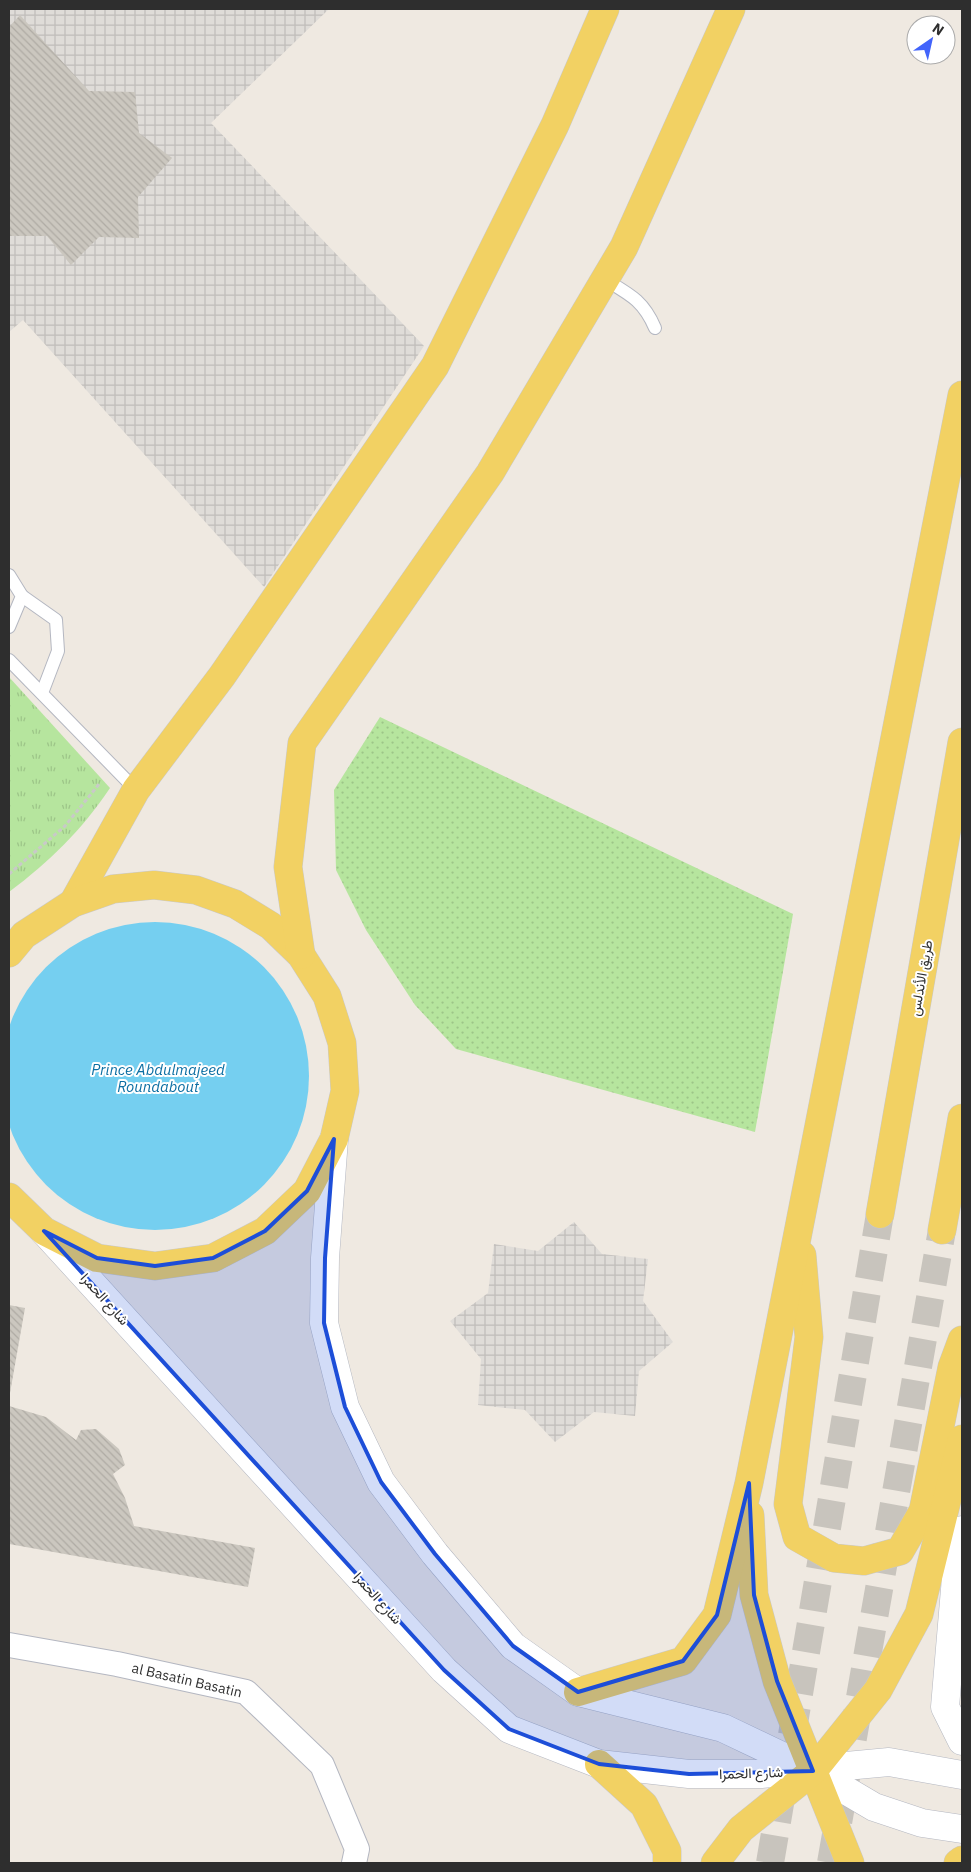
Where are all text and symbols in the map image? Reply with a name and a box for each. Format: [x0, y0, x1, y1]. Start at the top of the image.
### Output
north arrow [906, 15, 956, 65]
text: N [929, 19, 948, 40]
street label: طريق الأندلس [905, 939, 937, 1017]
water label: Prince Abdulmajeed Roundabout [91, 1060, 225, 1096]
street label: شارع الحمرا [75, 1269, 133, 1330]
street label: شارع الحمرا [348, 1568, 406, 1629]
street label: al Basatin Basatin [130, 1659, 244, 1701]
street label: شارع الحمرا [719, 1763, 783, 1785]

